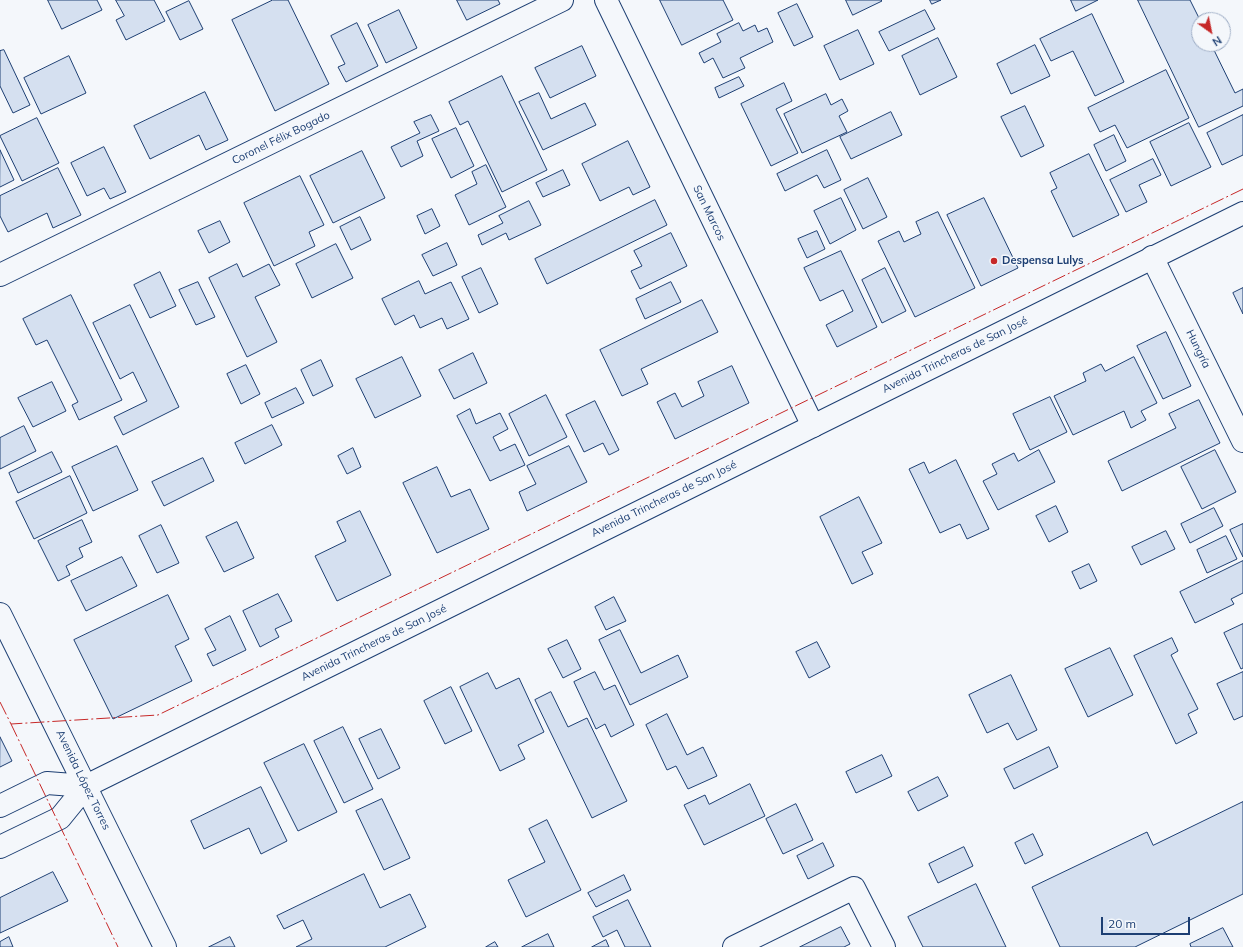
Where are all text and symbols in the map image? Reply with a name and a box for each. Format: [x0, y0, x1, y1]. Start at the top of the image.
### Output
north arrow [1191, 12, 1231, 52]
text: N [1210, 33, 1224, 49]
street label: Coronel Félix Bogado [230, 109, 332, 167]
street label: San Marcos [690, 183, 728, 243]
place label: Despensa Lulys [1002, 254, 1084, 268]
marker: Despensa Lulys [989, 256, 999, 266]
street label: Avenida Trincheras de San José [880, 314, 1030, 396]
street label: Hungría [1183, 328, 1213, 370]
street label: Avenida Trincheras de San José [589, 458, 739, 540]
street label: Avenida Trincheras de San José [299, 602, 449, 684]
street label: Avenida López Torres [53, 728, 113, 832]
scale bar [1103, 909, 1192, 935]
text: 20 m [1108, 916, 1136, 931]

